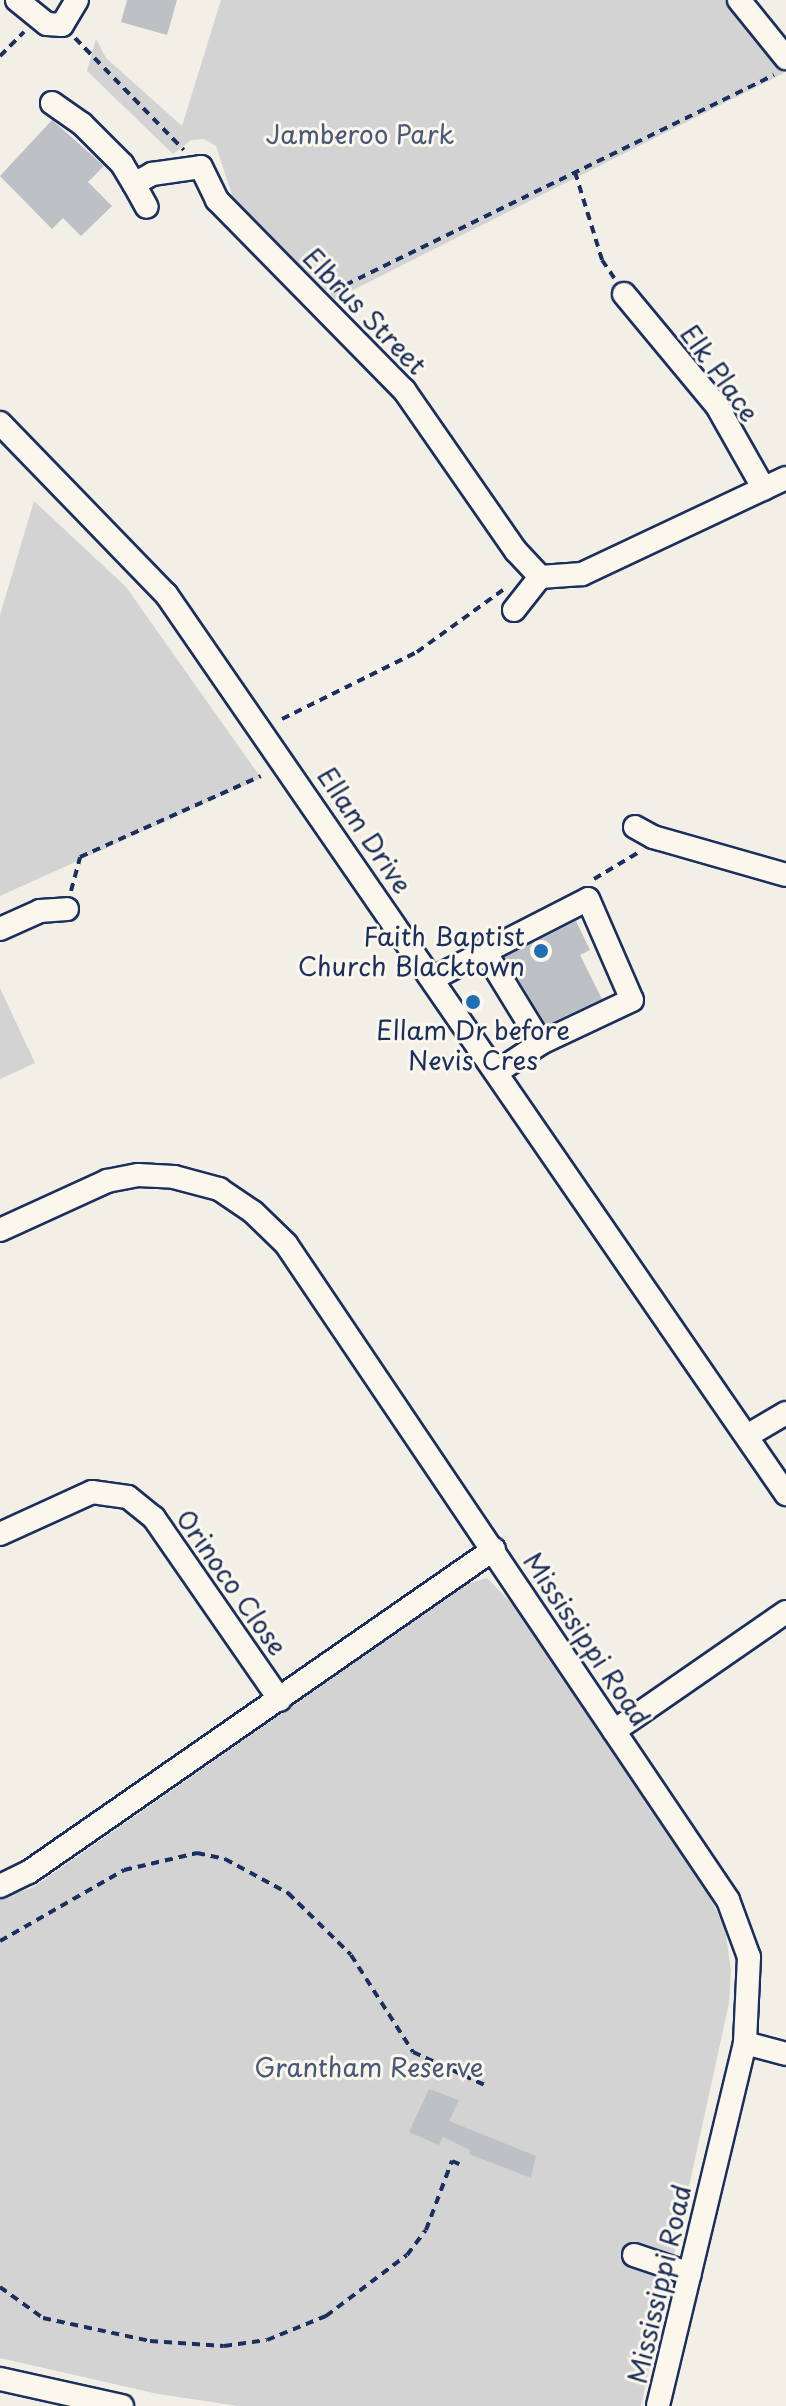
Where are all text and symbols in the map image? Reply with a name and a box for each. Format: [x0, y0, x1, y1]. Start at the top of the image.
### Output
park label: Jamberoo Park [265, 118, 455, 150]
street label: Elbrus Street [297, 241, 433, 381]
street label: Elk Place [674, 318, 766, 428]
street label: Ellam Drive [311, 761, 419, 899]
place label: Faith Baptist Church Blacktown [298, 920, 525, 982]
marker: Faith Baptist Church Blacktown [532, 942, 550, 960]
marker: Ellam Dr before Nevis Cres [464, 993, 482, 1011]
place label: Ellam Dr before Nevis Cres [375, 1014, 571, 1076]
street label: Orinoco Close [170, 1502, 294, 1662]
street label: Mississippi Road [517, 1546, 657, 1732]
park label: Grantham Reserve [254, 2051, 484, 2083]
street label: Mississippi Road [621, 2181, 697, 2387]

